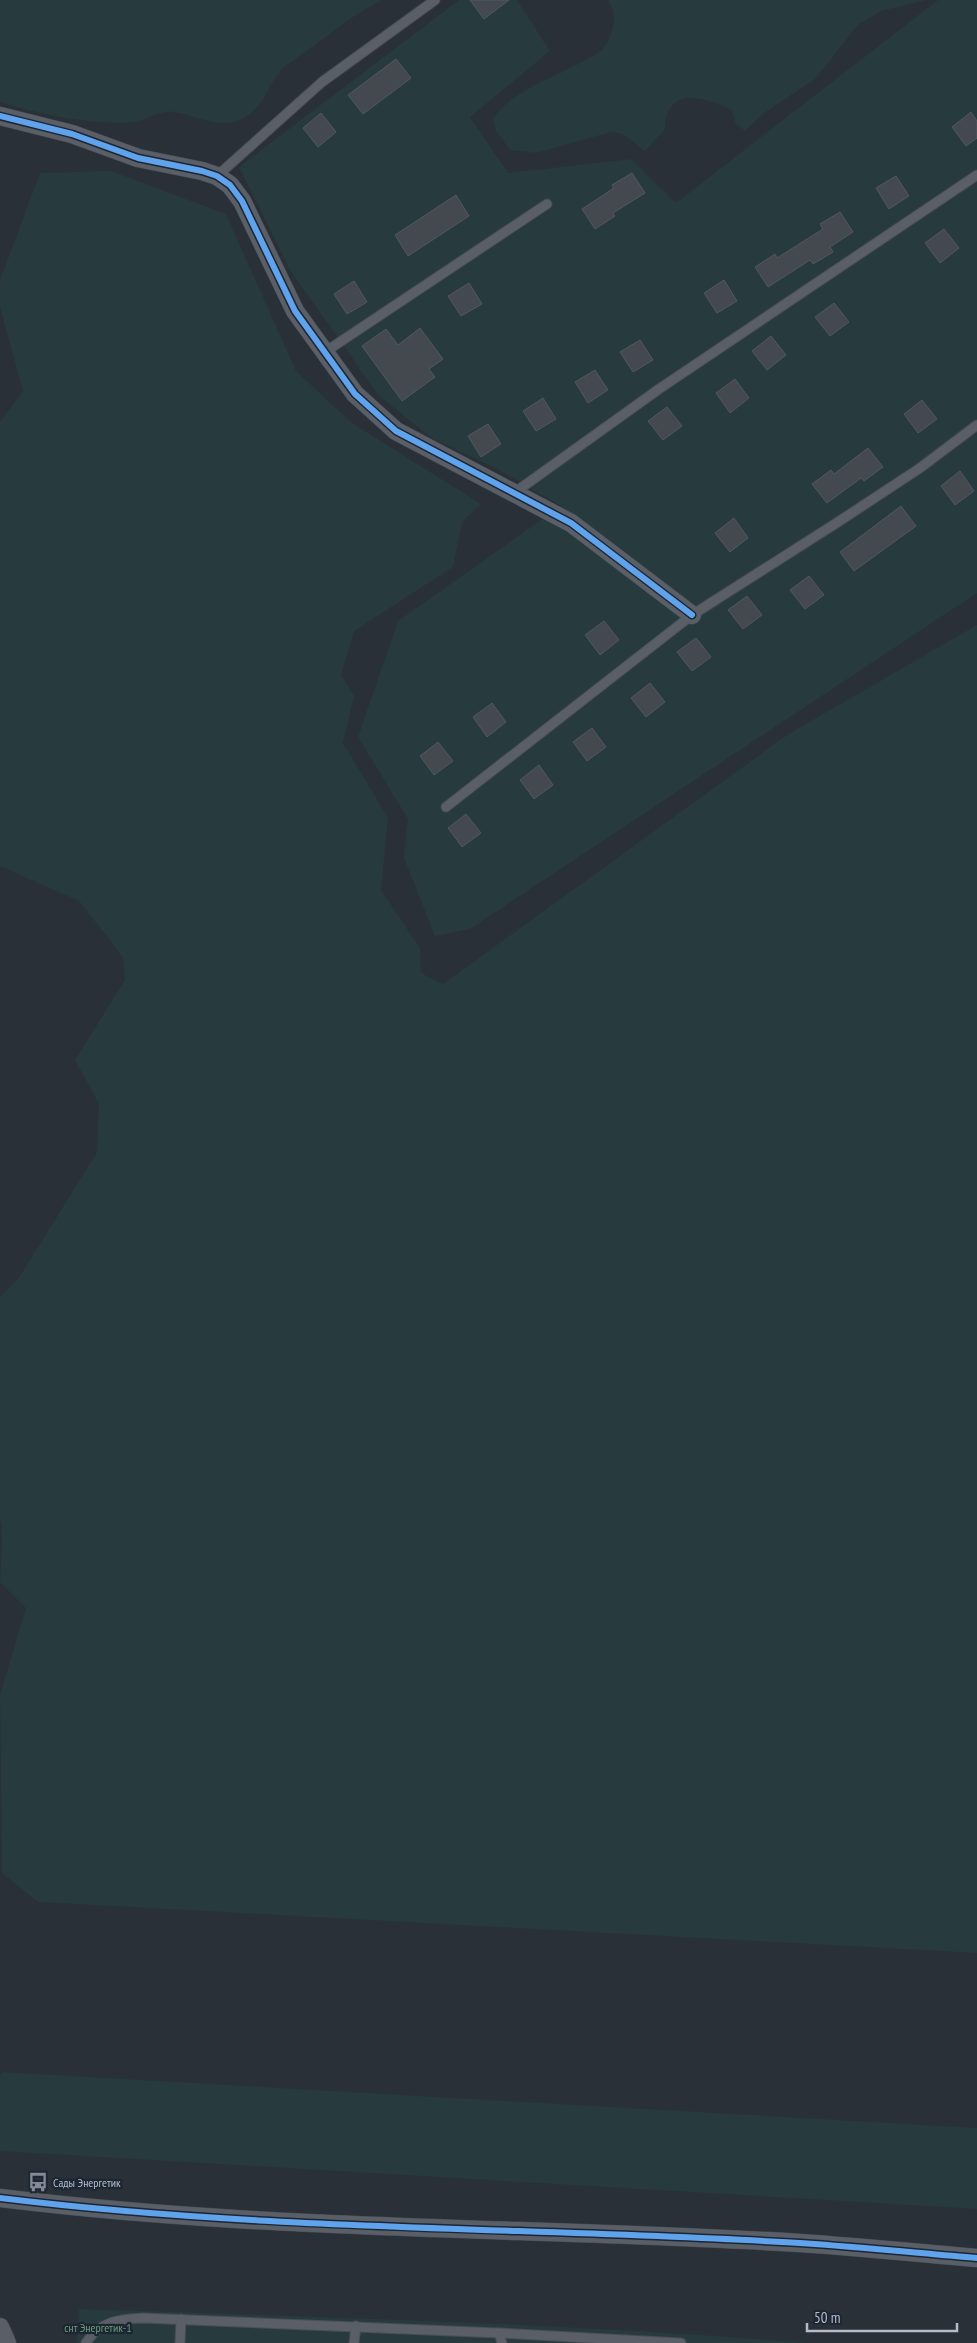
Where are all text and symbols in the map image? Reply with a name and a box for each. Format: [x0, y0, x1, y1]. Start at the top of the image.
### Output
bus stop icon: Сады Энергетик [27, 2171, 49, 2193]
place label: Сады Энергетик [53, 2175, 121, 2190]
scale bar [807, 2300, 957, 2332]
text: 50 m [814, 2308, 840, 2327]
park label: снт Энергетик-1 [64, 2320, 132, 2335]

